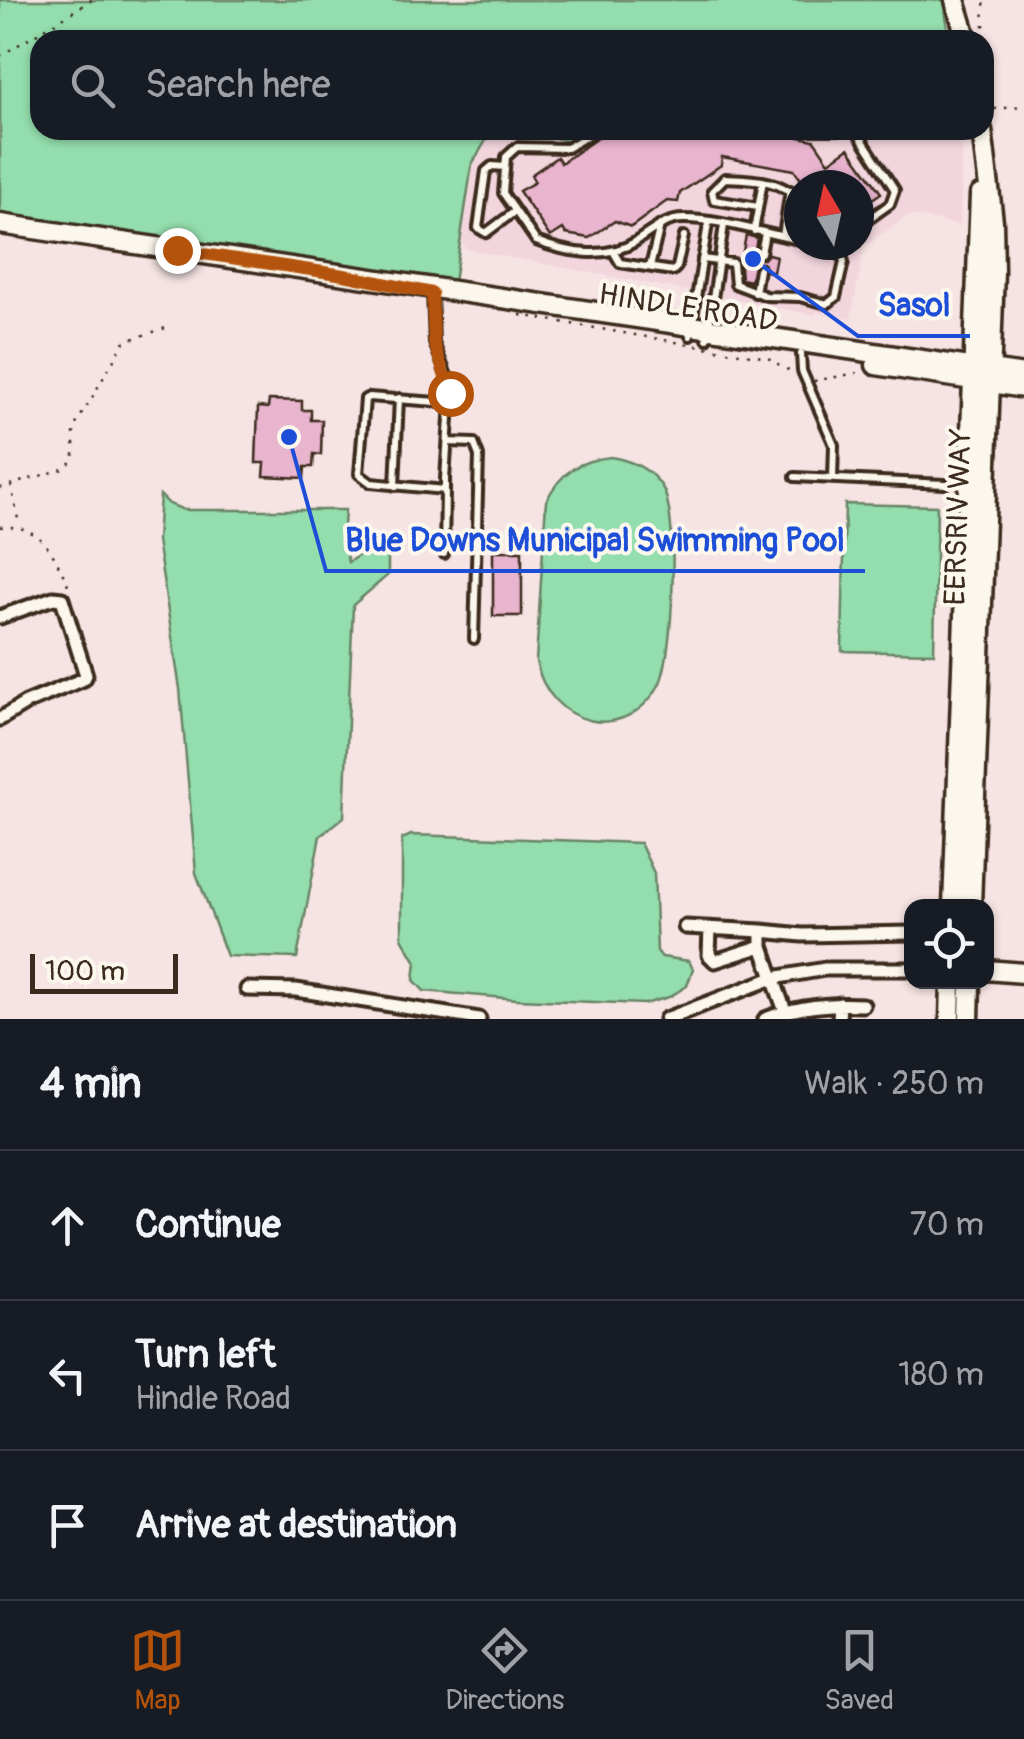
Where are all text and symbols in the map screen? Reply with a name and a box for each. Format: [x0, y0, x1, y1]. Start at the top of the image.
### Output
search box [30, 30, 994, 140]
icon: search [65, 58, 120, 113]
text: Search here [145, 61, 331, 109]
north arrow [784, 170, 874, 260]
route end [155, 228, 201, 274]
callout: Sasol [858, 274, 970, 336]
street label: HINDLE ROAD [596, 276, 780, 340]
text: Sasol [878, 286, 950, 326]
route start [428, 371, 474, 417]
street label: EERSRIV WAY [936, 428, 980, 606]
callout: Blue Downs Municipal Swimming Pool [326, 509, 865, 571]
text: Blue Downs Municipal Swimming Pool [345, 521, 845, 561]
map controls [904, 899, 994, 989]
button: locate [904, 899, 994, 989]
scale bar [30, 949, 178, 994]
text: 100 m [45, 954, 125, 989]
text: 4 min [40, 1058, 142, 1110]
text: Walk · 250 m [804, 1064, 984, 1104]
icon: ahead [40, 1198, 95, 1253]
text: Continue [135, 1201, 281, 1249]
text: 70 m [910, 1205, 984, 1245]
text: Turn left [135, 1331, 276, 1379]
icon: left [40, 1348, 95, 1403]
text: 180 m [898, 1355, 984, 1395]
text: Hindle Road [135, 1379, 291, 1419]
icon: arrive [40, 1498, 95, 1553]
text: Arrive at destination [135, 1501, 457, 1549]
tab: Map [130, 1623, 185, 1718]
tab: Directions [445, 1623, 564, 1718]
tab: Saved [824, 1623, 894, 1718]

